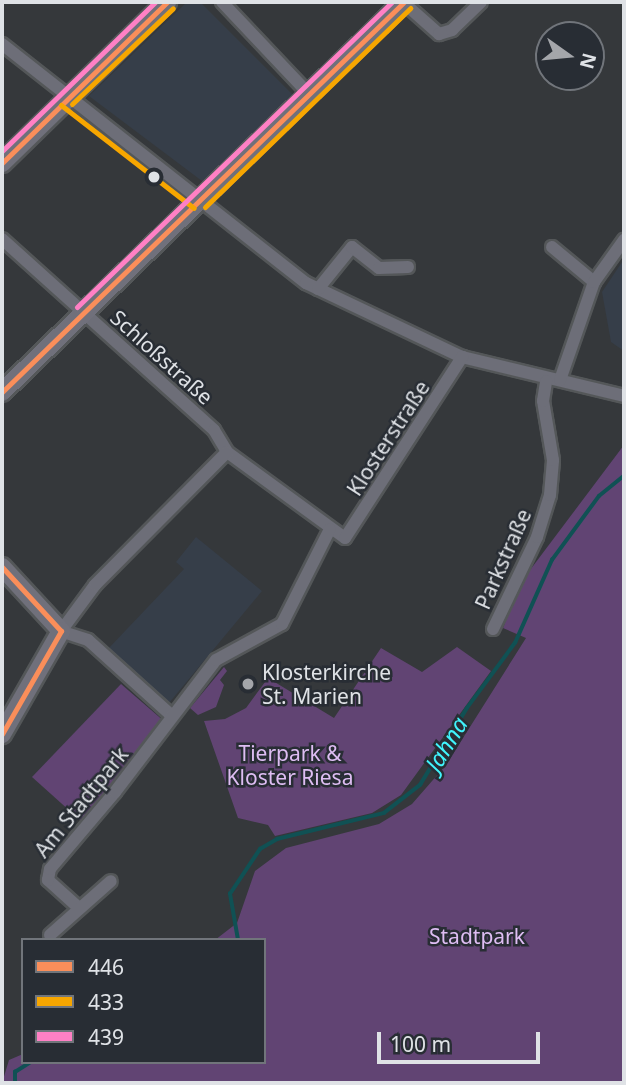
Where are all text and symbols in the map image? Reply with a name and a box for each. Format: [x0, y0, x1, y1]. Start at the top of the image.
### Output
north arrow [535, 21, 605, 91]
text: N [574, 50, 603, 72]
unlabelled marker [147, 170, 161, 184]
street label: Schloßstraße [106, 305, 218, 409]
street label: Klosterstraße [341, 376, 435, 500]
street label: Parkstraße [470, 505, 536, 613]
place label: Klosterkirche St. Marien [262, 659, 391, 709]
marker: Klosterkirche St. Marien [240, 676, 256, 692]
water label: Jahna [419, 712, 473, 776]
park label: Tierpark & Kloster Riesa [227, 740, 353, 790]
street label: Am Stadtpark [29, 742, 133, 862]
park label: Stadtpark [429, 923, 525, 949]
legend [21, 938, 266, 1064]
text: 446 [88, 953, 124, 981]
text: 433 [88, 988, 124, 1016]
scale bar [381, 1018, 544, 1062]
text: 439 [88, 1023, 124, 1051]
text: 100 m [390, 1030, 451, 1058]

